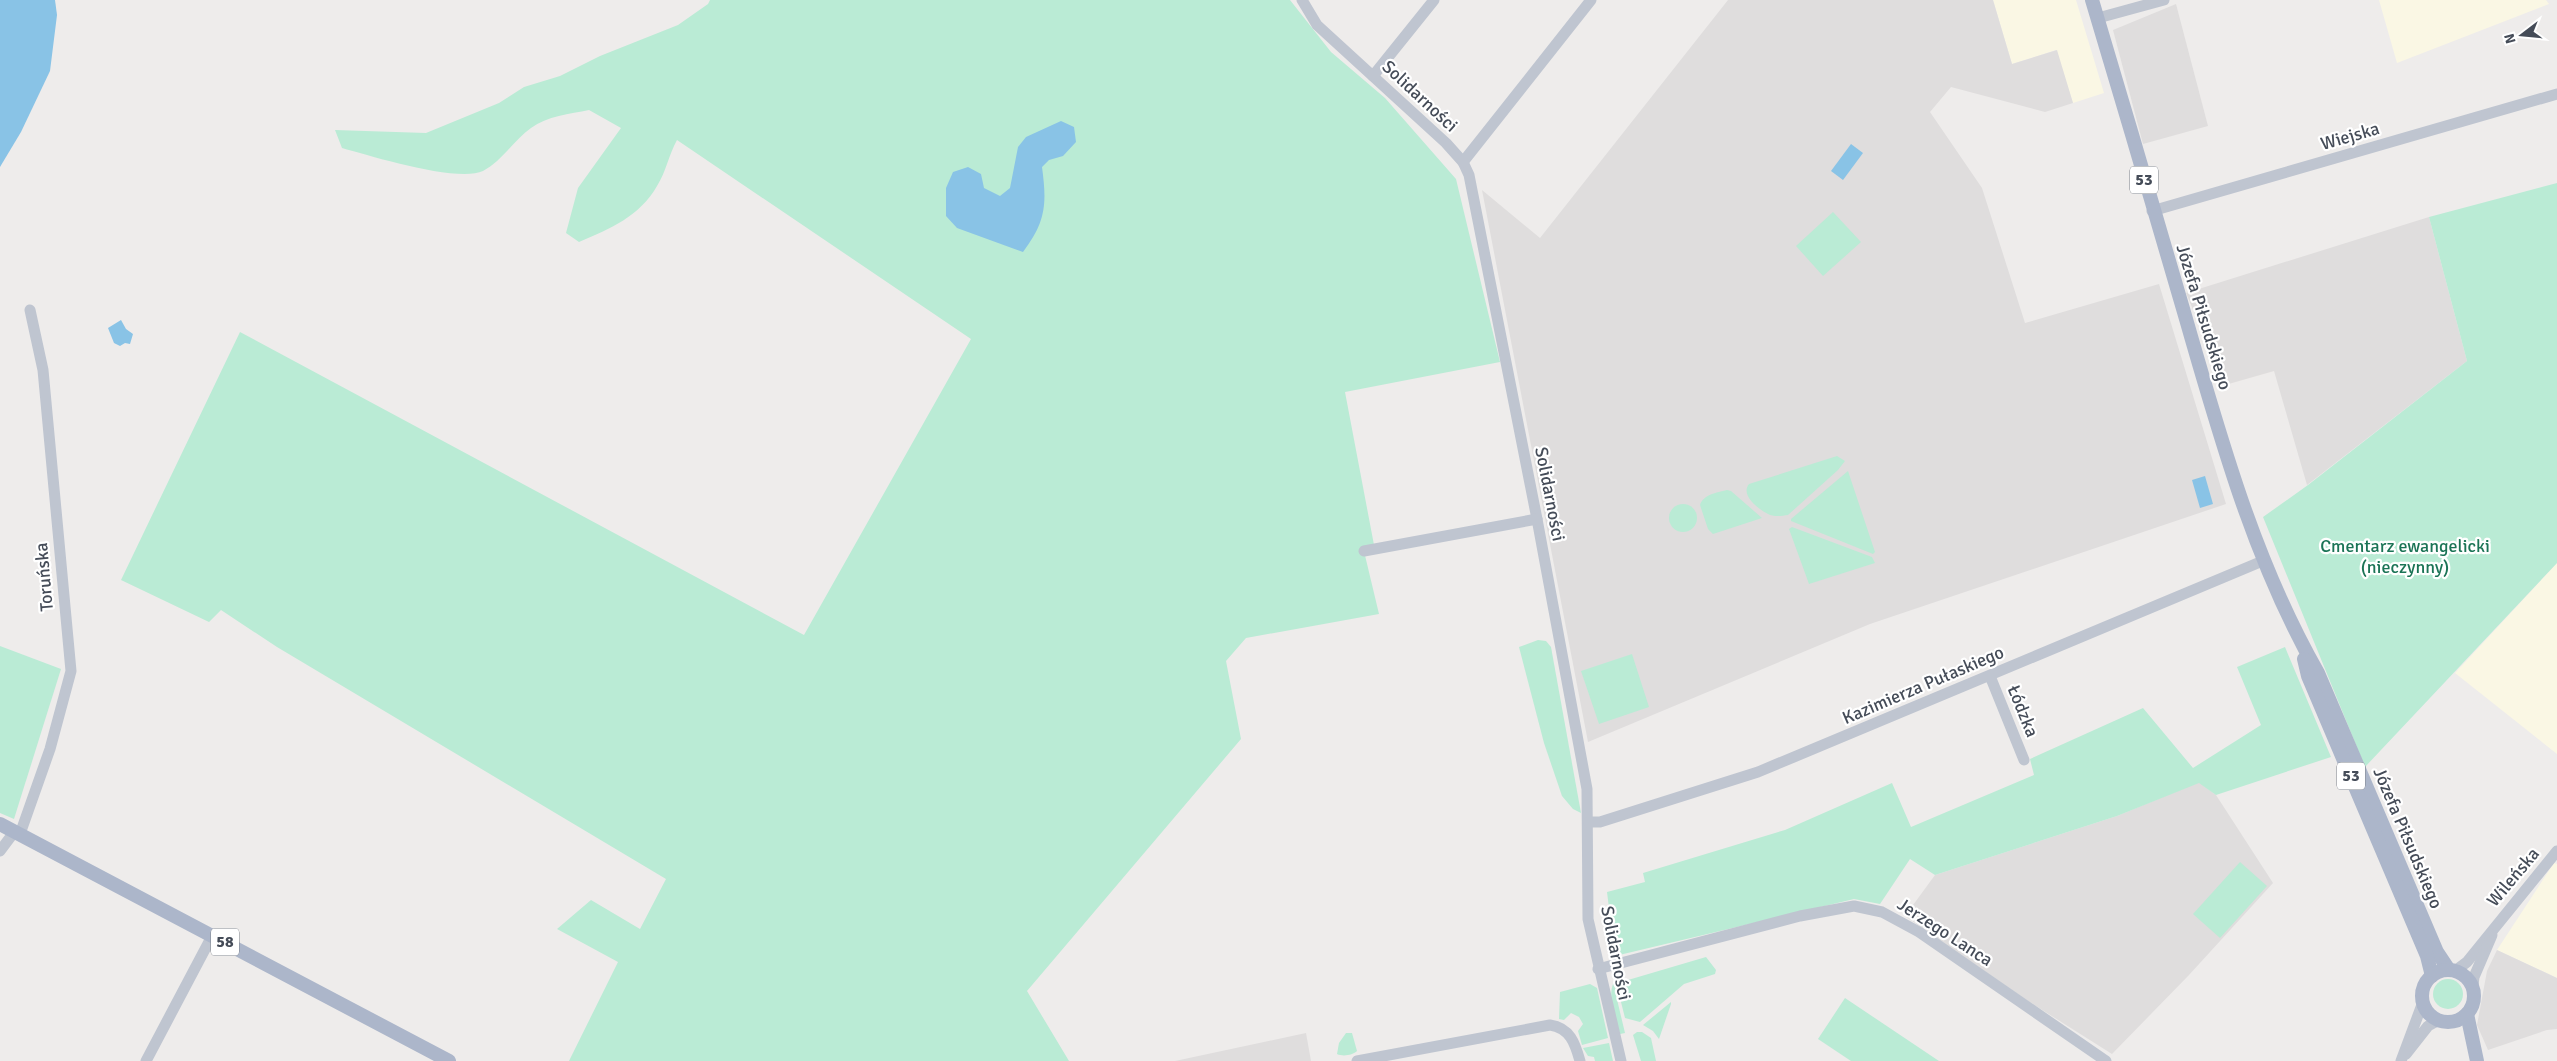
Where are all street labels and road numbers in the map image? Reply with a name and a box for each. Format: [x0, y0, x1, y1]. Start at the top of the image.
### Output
street label: Solidarności [1378, 55, 1462, 137]
street label: Wiejska [2318, 117, 2382, 155]
road number: 53 [2130, 166, 2158, 194]
street label: Józefa Piłsudskiego [2171, 242, 2237, 392]
street label: Solidarności [1530, 445, 1570, 543]
street label: Toruńska [30, 542, 58, 612]
street label: Kazimierza Pułaskiego [1839, 641, 2007, 729]
street label: Łódzka [2003, 682, 2043, 740]
road number: 53 [2337, 762, 2365, 789]
street label: Józefa Piłsudskiego [2368, 764, 2448, 912]
street label: Wileńska [2482, 843, 2544, 911]
street label: Jerzego Lanca [1893, 893, 1997, 971]
street label: Solidarności [1596, 904, 1636, 1002]
road number: 58 [211, 929, 239, 956]

